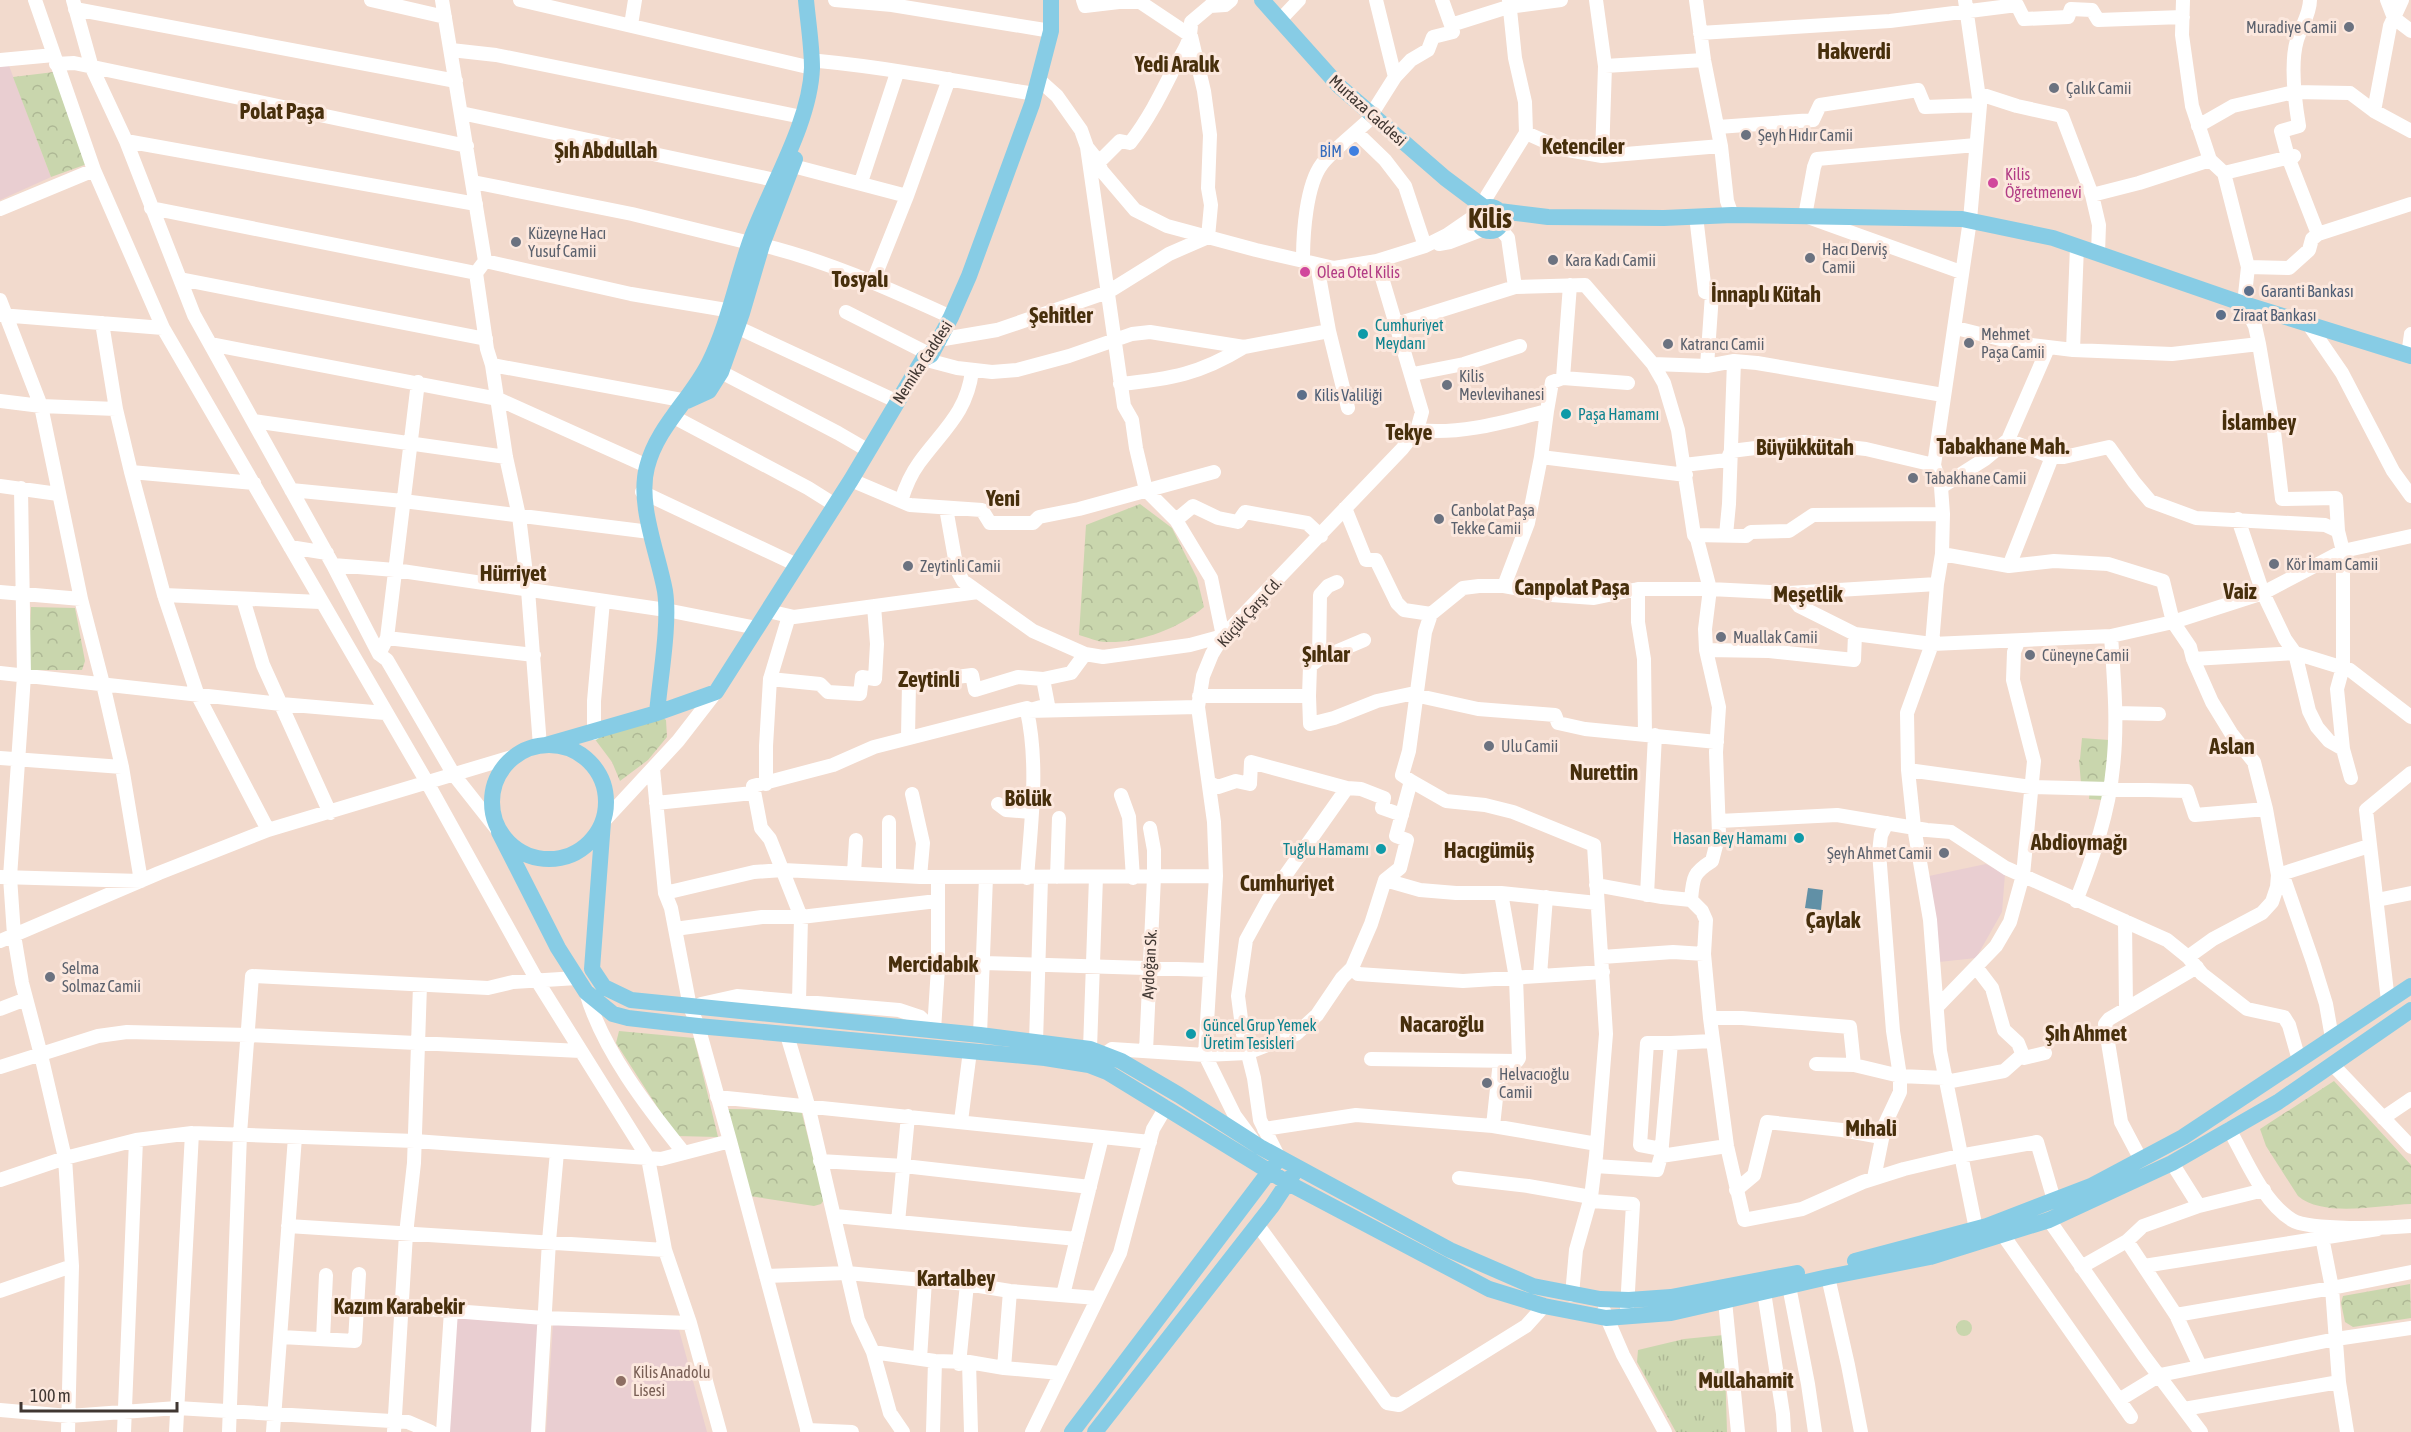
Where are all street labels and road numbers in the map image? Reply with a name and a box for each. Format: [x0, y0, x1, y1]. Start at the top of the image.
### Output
street label: Murtaza Caddesi [1326, 71, 1410, 149]
street label: Nemika Caddesi [889, 317, 955, 407]
street label: Küçük Çarşı Cd. [1213, 574, 1286, 651]
street label: Aydoğan Sk. [1138, 928, 1161, 999]

